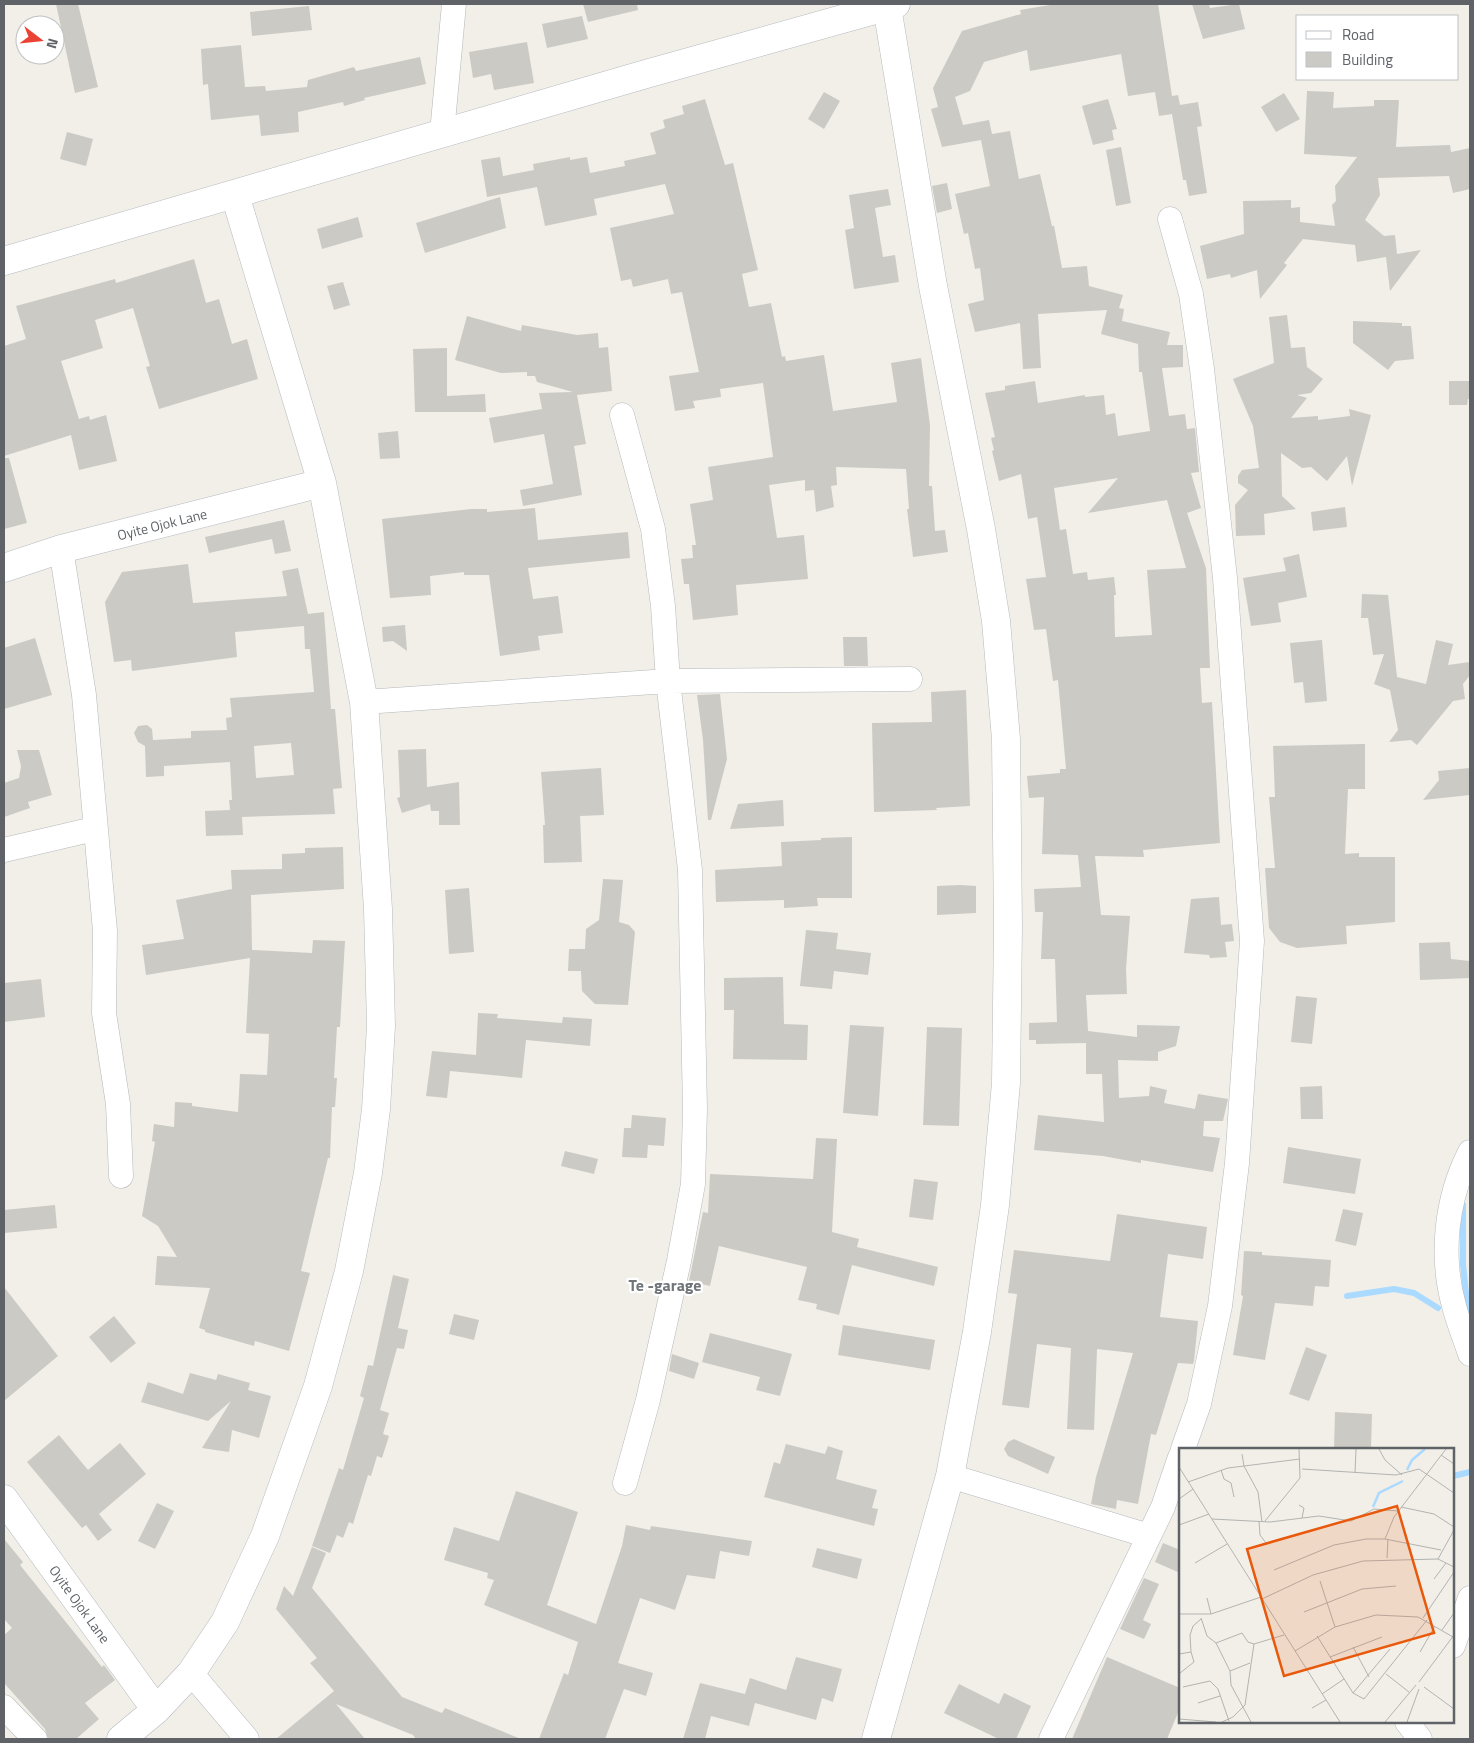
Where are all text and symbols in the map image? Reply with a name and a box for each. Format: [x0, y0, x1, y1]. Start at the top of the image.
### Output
north arrow [15, 15, 65, 65]
legend [1296, 15, 1459, 80]
text: Road [1342, 23, 1374, 46]
text: N [42, 36, 64, 51]
text: Building [1342, 48, 1393, 71]
street label: Oyite Ojok Lane [115, 503, 209, 545]
district label: Te -garage [628, 1273, 702, 1297]
inset map [1179, 1448, 1454, 1723]
street label: Oyite Ojok Lane [44, 1561, 116, 1647]

